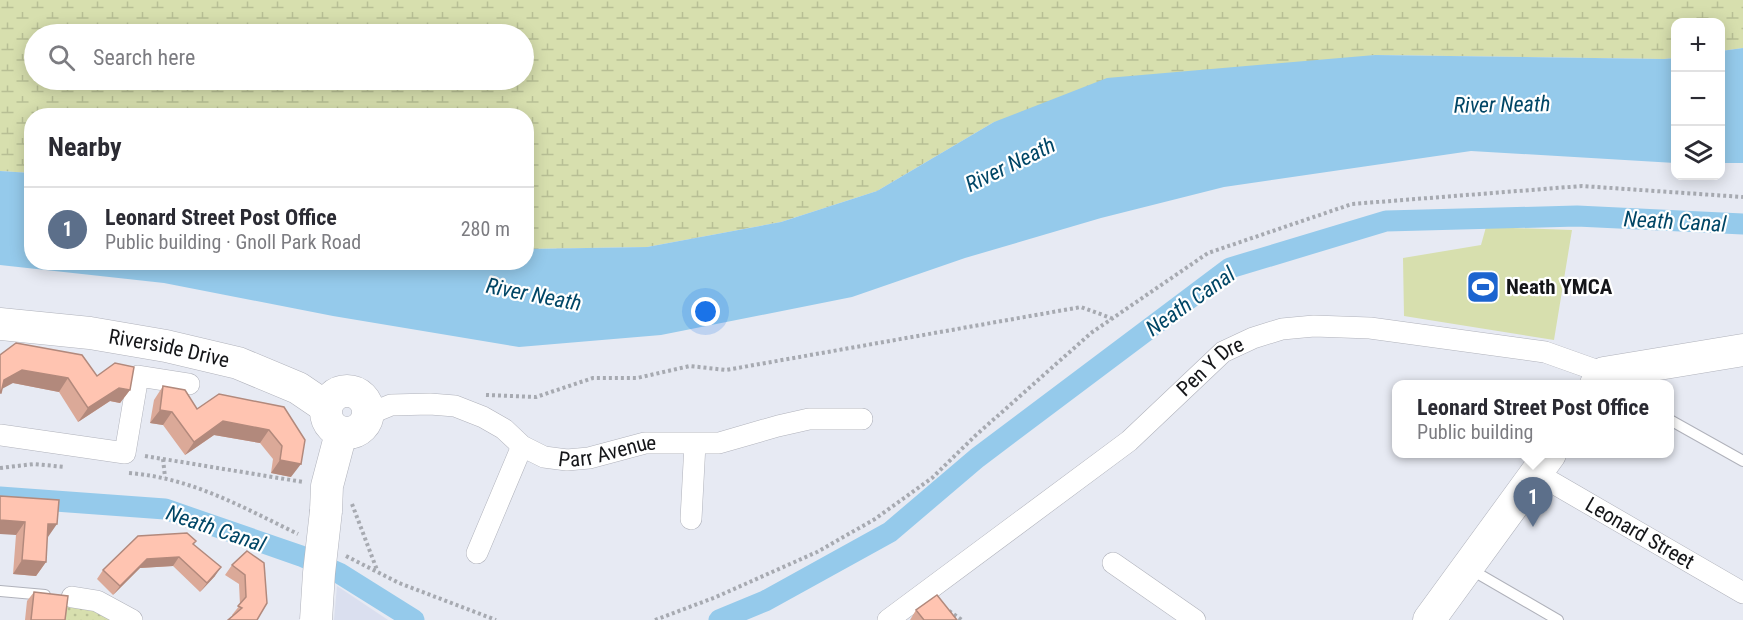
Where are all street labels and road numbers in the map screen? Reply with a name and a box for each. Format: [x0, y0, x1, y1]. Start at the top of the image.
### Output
street label: Riverside Drive [107, 324, 232, 373]
street label: Pen Y Dre [1172, 332, 1248, 401]
street label: Parr Avenue [557, 431, 656, 472]
street label: Leonard Street [1581, 492, 1698, 574]

